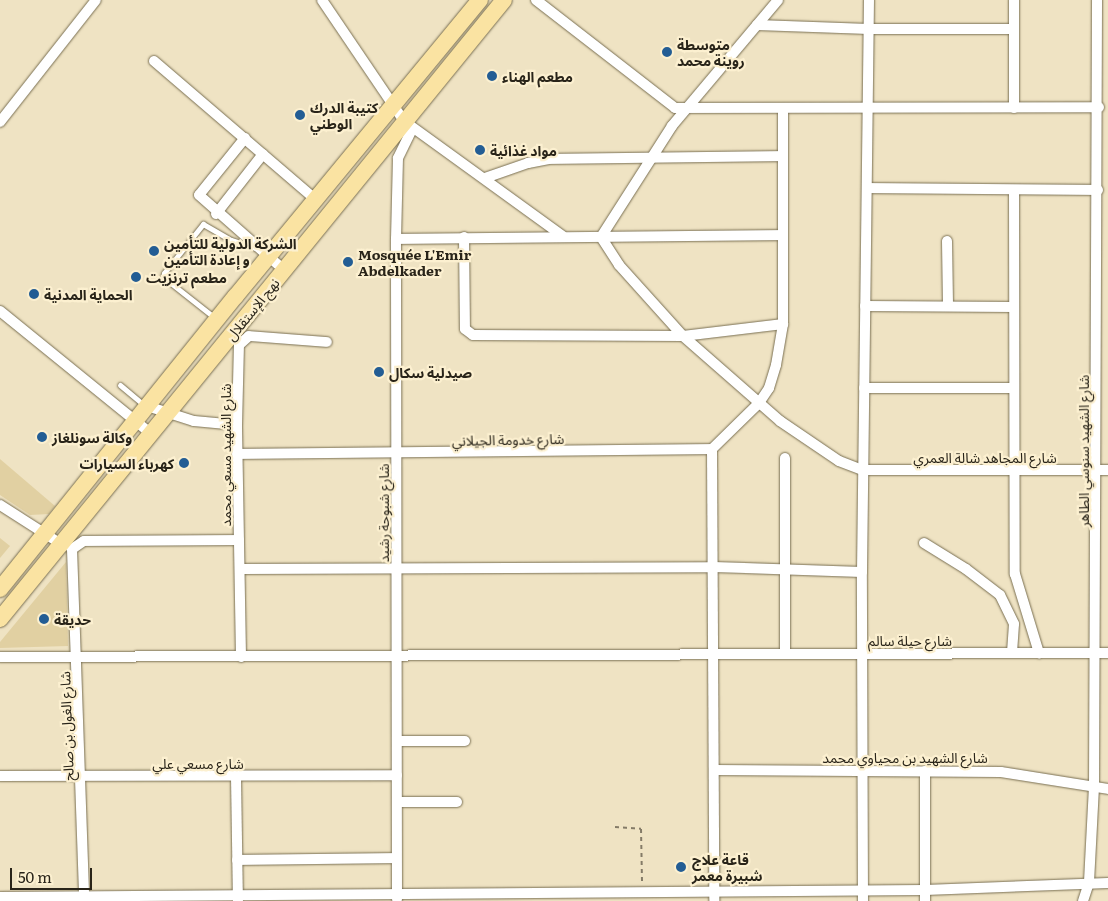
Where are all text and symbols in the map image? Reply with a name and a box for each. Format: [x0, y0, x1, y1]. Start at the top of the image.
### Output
place label: متوسطة روينة محمد [677, 36, 745, 68]
marker: متوسطة روينة محمد [661, 46, 673, 58]
place label: مطعم الهناء [502, 68, 573, 84]
marker: مطعم الهناء [486, 70, 498, 82]
place label: كتيبة الدرك الوطني [310, 99, 378, 132]
marker: كتيبة الدرك الوطني [294, 109, 306, 121]
place label: مواد غذائية [490, 142, 557, 158]
marker: مواد غذائية [474, 144, 486, 156]
place label: الشركة الدولية للتأمين و إعادة التأمين [164, 235, 297, 268]
marker: الشركة الدولية للتأمين و إعادة التأمين [148, 245, 160, 257]
place label: Mosquée L'Emir Abdelkader [358, 246, 471, 278]
marker: Mosquée L'Emir Abdelkader [342, 256, 354, 268]
place label: مطعم ترنزيت [146, 269, 227, 285]
marker: مطعم ترنزيت [130, 271, 142, 283]
street label: نهج الإستقلال [222, 274, 282, 344]
place label: الحماية المدنية [44, 286, 133, 302]
marker: الحماية المدنية [28, 288, 40, 300]
place label: صيدلية سكال [389, 364, 472, 380]
marker: صيدلية سكال [373, 366, 385, 378]
street label: شارع الشهيد سنوسي الطاهر [1075, 375, 1091, 527]
street label: شارع الشهيد مسعي محمد [217, 384, 233, 526]
place label: وكالة سونلغاز [52, 429, 132, 445]
street label: شارع خدومة الجيلاني [452, 430, 564, 448]
marker: وكالة سونلغاز [36, 431, 48, 443]
street label: شارع المجاهد شالة العمري [913, 449, 1057, 465]
place label: كهرباء السيارات [80, 455, 174, 471]
marker: كهرباء السيارات [178, 457, 190, 469]
street label: شارع شبوحة رشيد [375, 464, 391, 562]
place label: حديقة [54, 611, 91, 627]
marker: حديقة [38, 613, 50, 625]
street label: شارع حيلة سالم [868, 632, 952, 648]
street label: شارع الغول بن صالح [56, 671, 76, 781]
street label: شارع الشهيد بن محياوي محمد [822, 749, 988, 765]
street label: شارع مسعي علي [152, 755, 244, 771]
place label: قاعة علاج شبيرة معمر [692, 851, 762, 884]
scale bar [12, 858, 95, 890]
marker: قاعة علاج شبيرة معمر [674, 860, 688, 874]
text: 50 m [18, 865, 52, 888]

